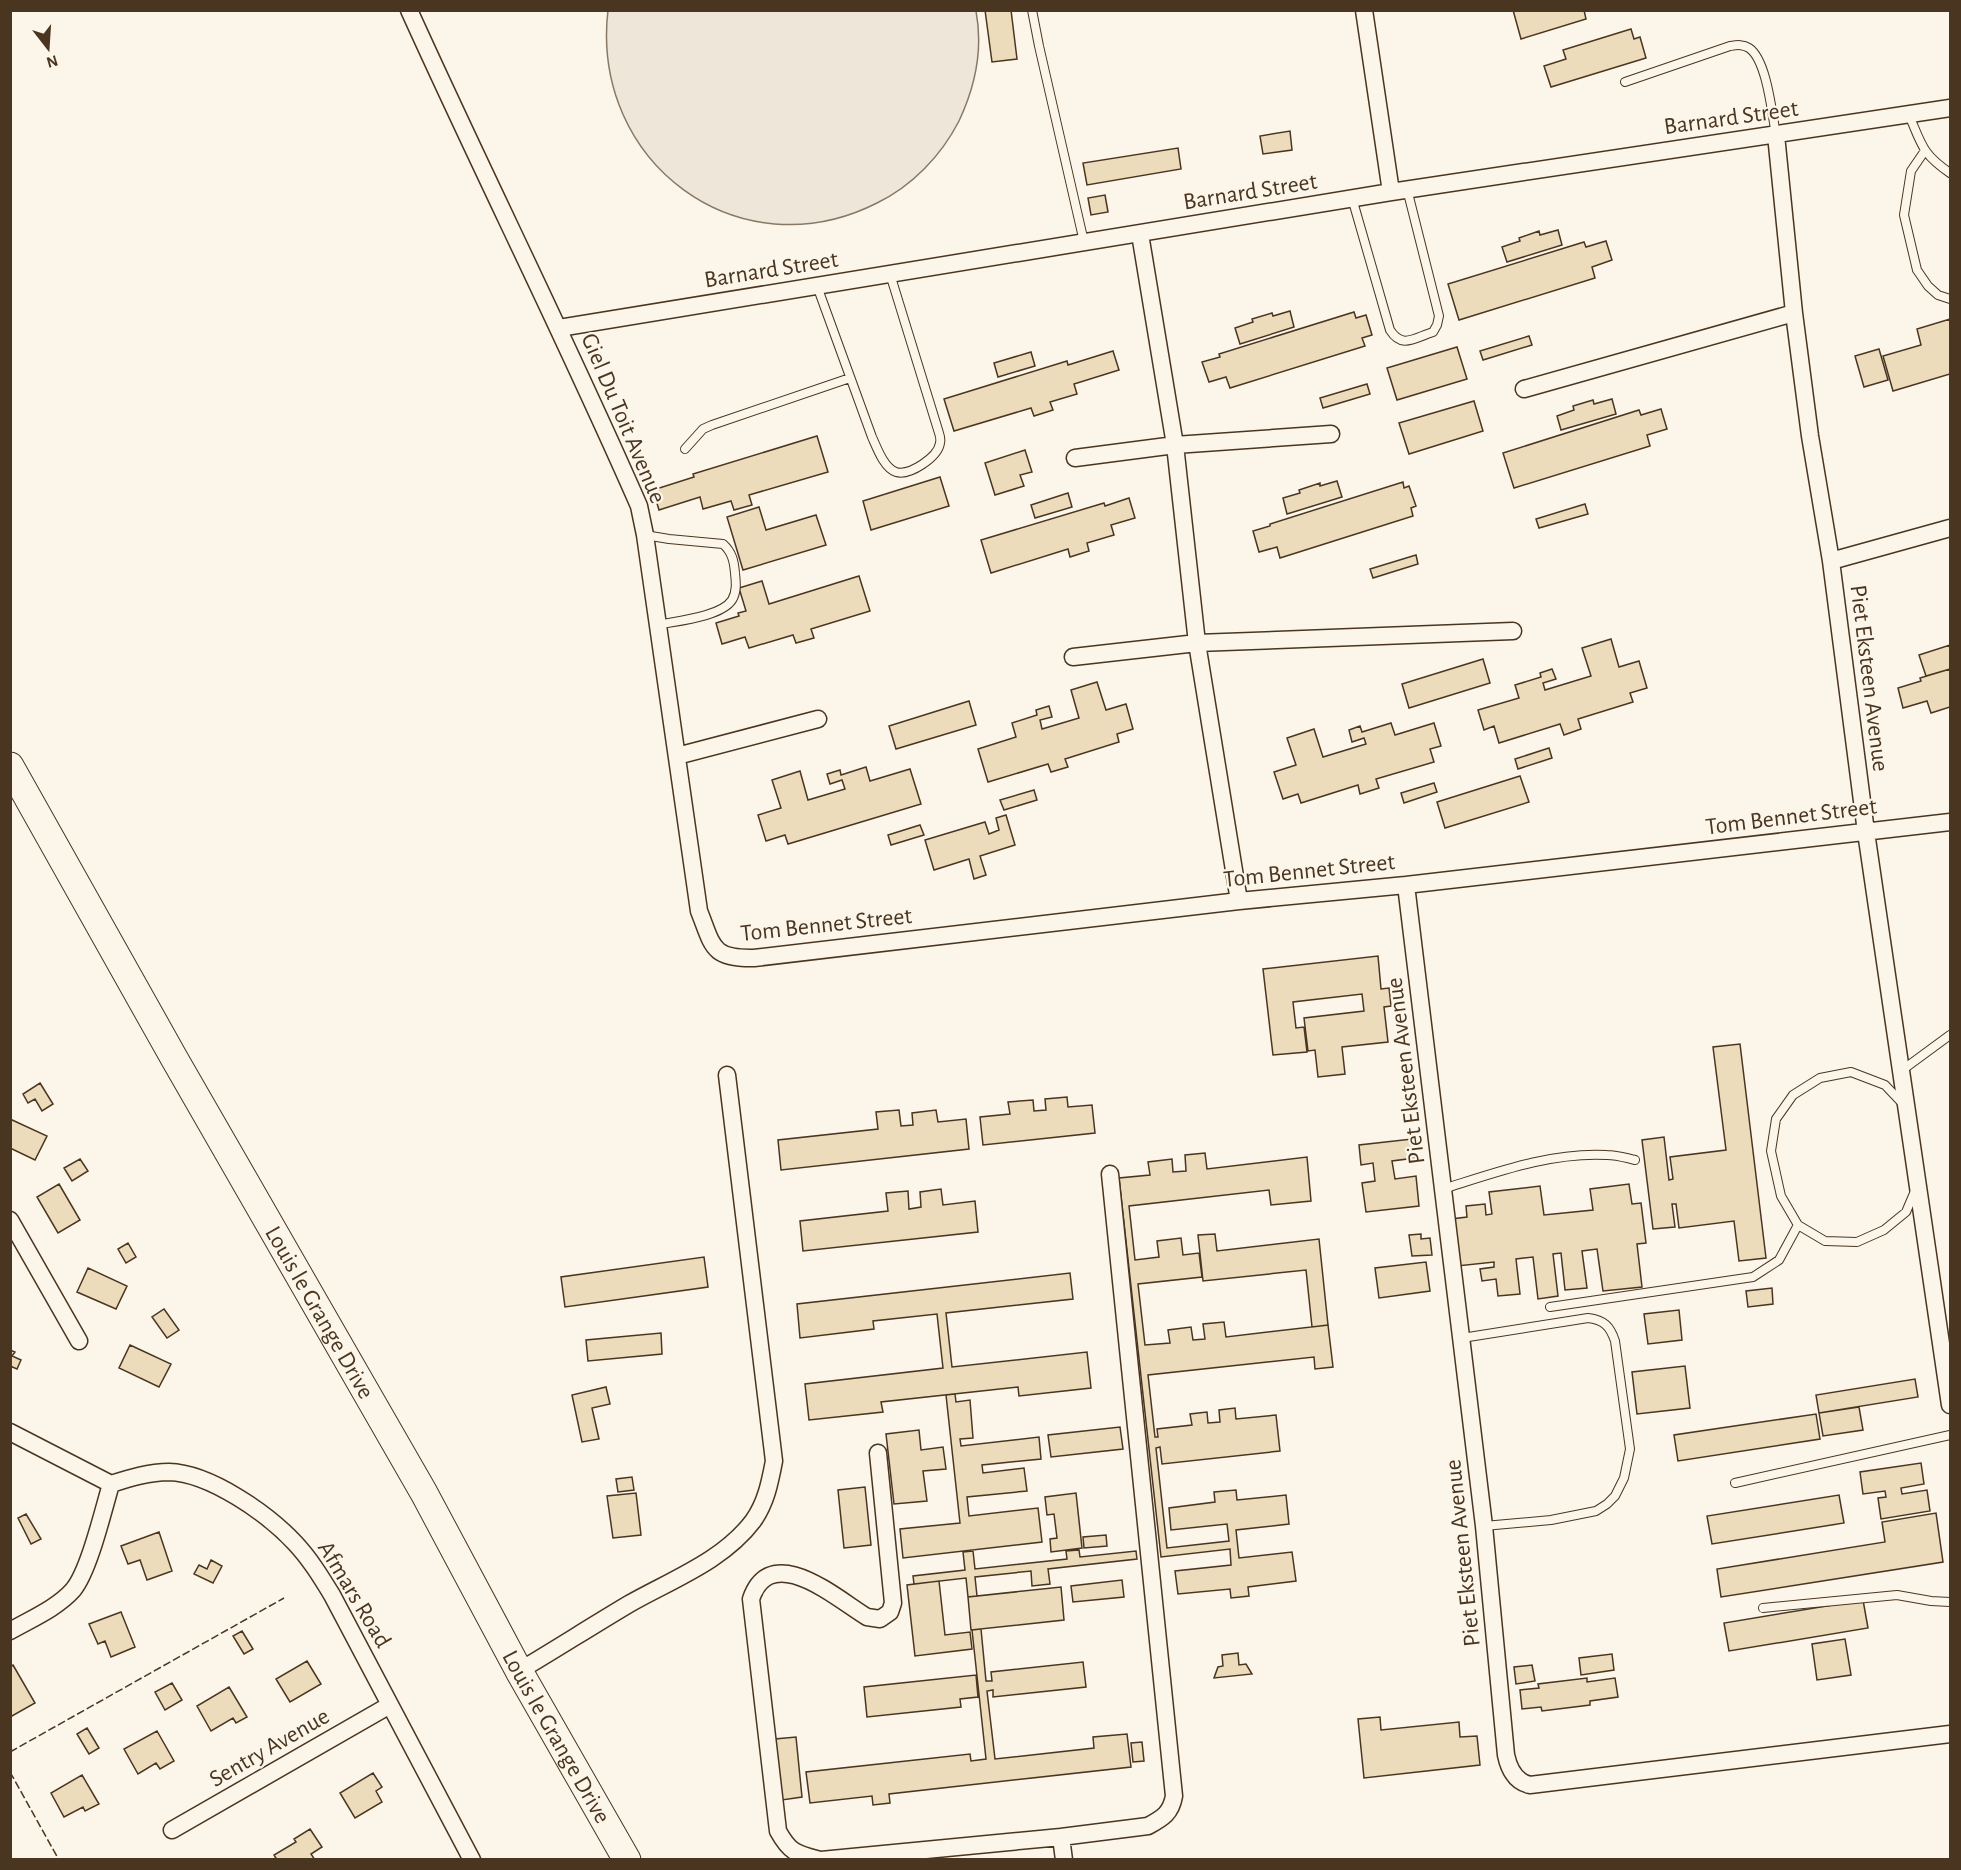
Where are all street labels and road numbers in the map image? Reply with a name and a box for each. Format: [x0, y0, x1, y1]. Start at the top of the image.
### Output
street label: Barnard Street [1662, 97, 1800, 139]
street label: Barnard Street [1181, 169, 1319, 214]
street label: Barnard Street [702, 247, 840, 292]
street label: Giel Du Toit Avenue [576, 330, 670, 507]
street label: Piet Eksteen Avenue [1846, 583, 1892, 773]
street label: Tom Bennet Street [1704, 795, 1878, 839]
street label: Tom Bennet Street [1222, 850, 1396, 892]
street label: Tom Bennet Street [739, 904, 913, 946]
street label: Piet Eksteen Avenue [1383, 976, 1429, 1166]
street label: Louis le Grange Drive [260, 1222, 378, 1403]
street label: Piet Eksteen Avenue [1441, 1458, 1485, 1648]
street label: Afmars Road [313, 1537, 395, 1652]
street label: Louis le Grange Drive [497, 1647, 614, 1828]
street label: Sentry Avenue [205, 1704, 334, 1792]

